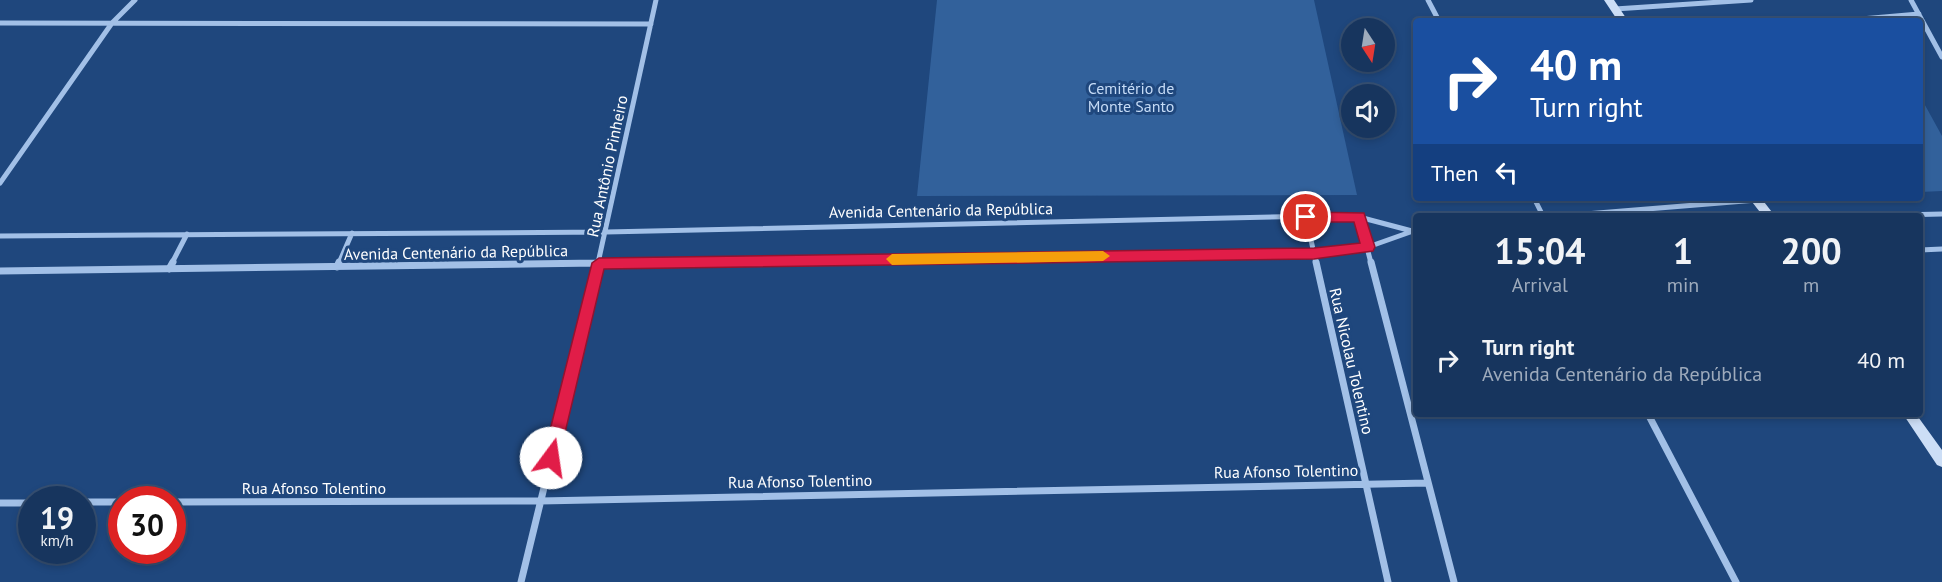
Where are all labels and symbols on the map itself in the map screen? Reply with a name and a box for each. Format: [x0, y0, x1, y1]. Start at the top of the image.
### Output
north arrow [1341, 18, 1395, 72]
park label: Cemitério de Monte Santo [1088, 78, 1174, 116]
street label: Rua Antônio Pinheiro [582, 93, 632, 239]
pin [1280, 191, 1331, 242]
street label: Avenida Centenário da República [829, 198, 1053, 222]
street label: Avenida Centenário da República [344, 240, 568, 264]
street label: Rua Nicolau Tolentino [1325, 286, 1379, 436]
position arrow [519, 426, 583, 490]
street label: Rua Afonso Tolentino [1214, 460, 1358, 482]
street label: Rua Afonso Tolentino [728, 470, 872, 492]
street label: Rua Afonso Tolentino [242, 478, 386, 498]
speed limit sign: 30 [108, 486, 186, 564]

